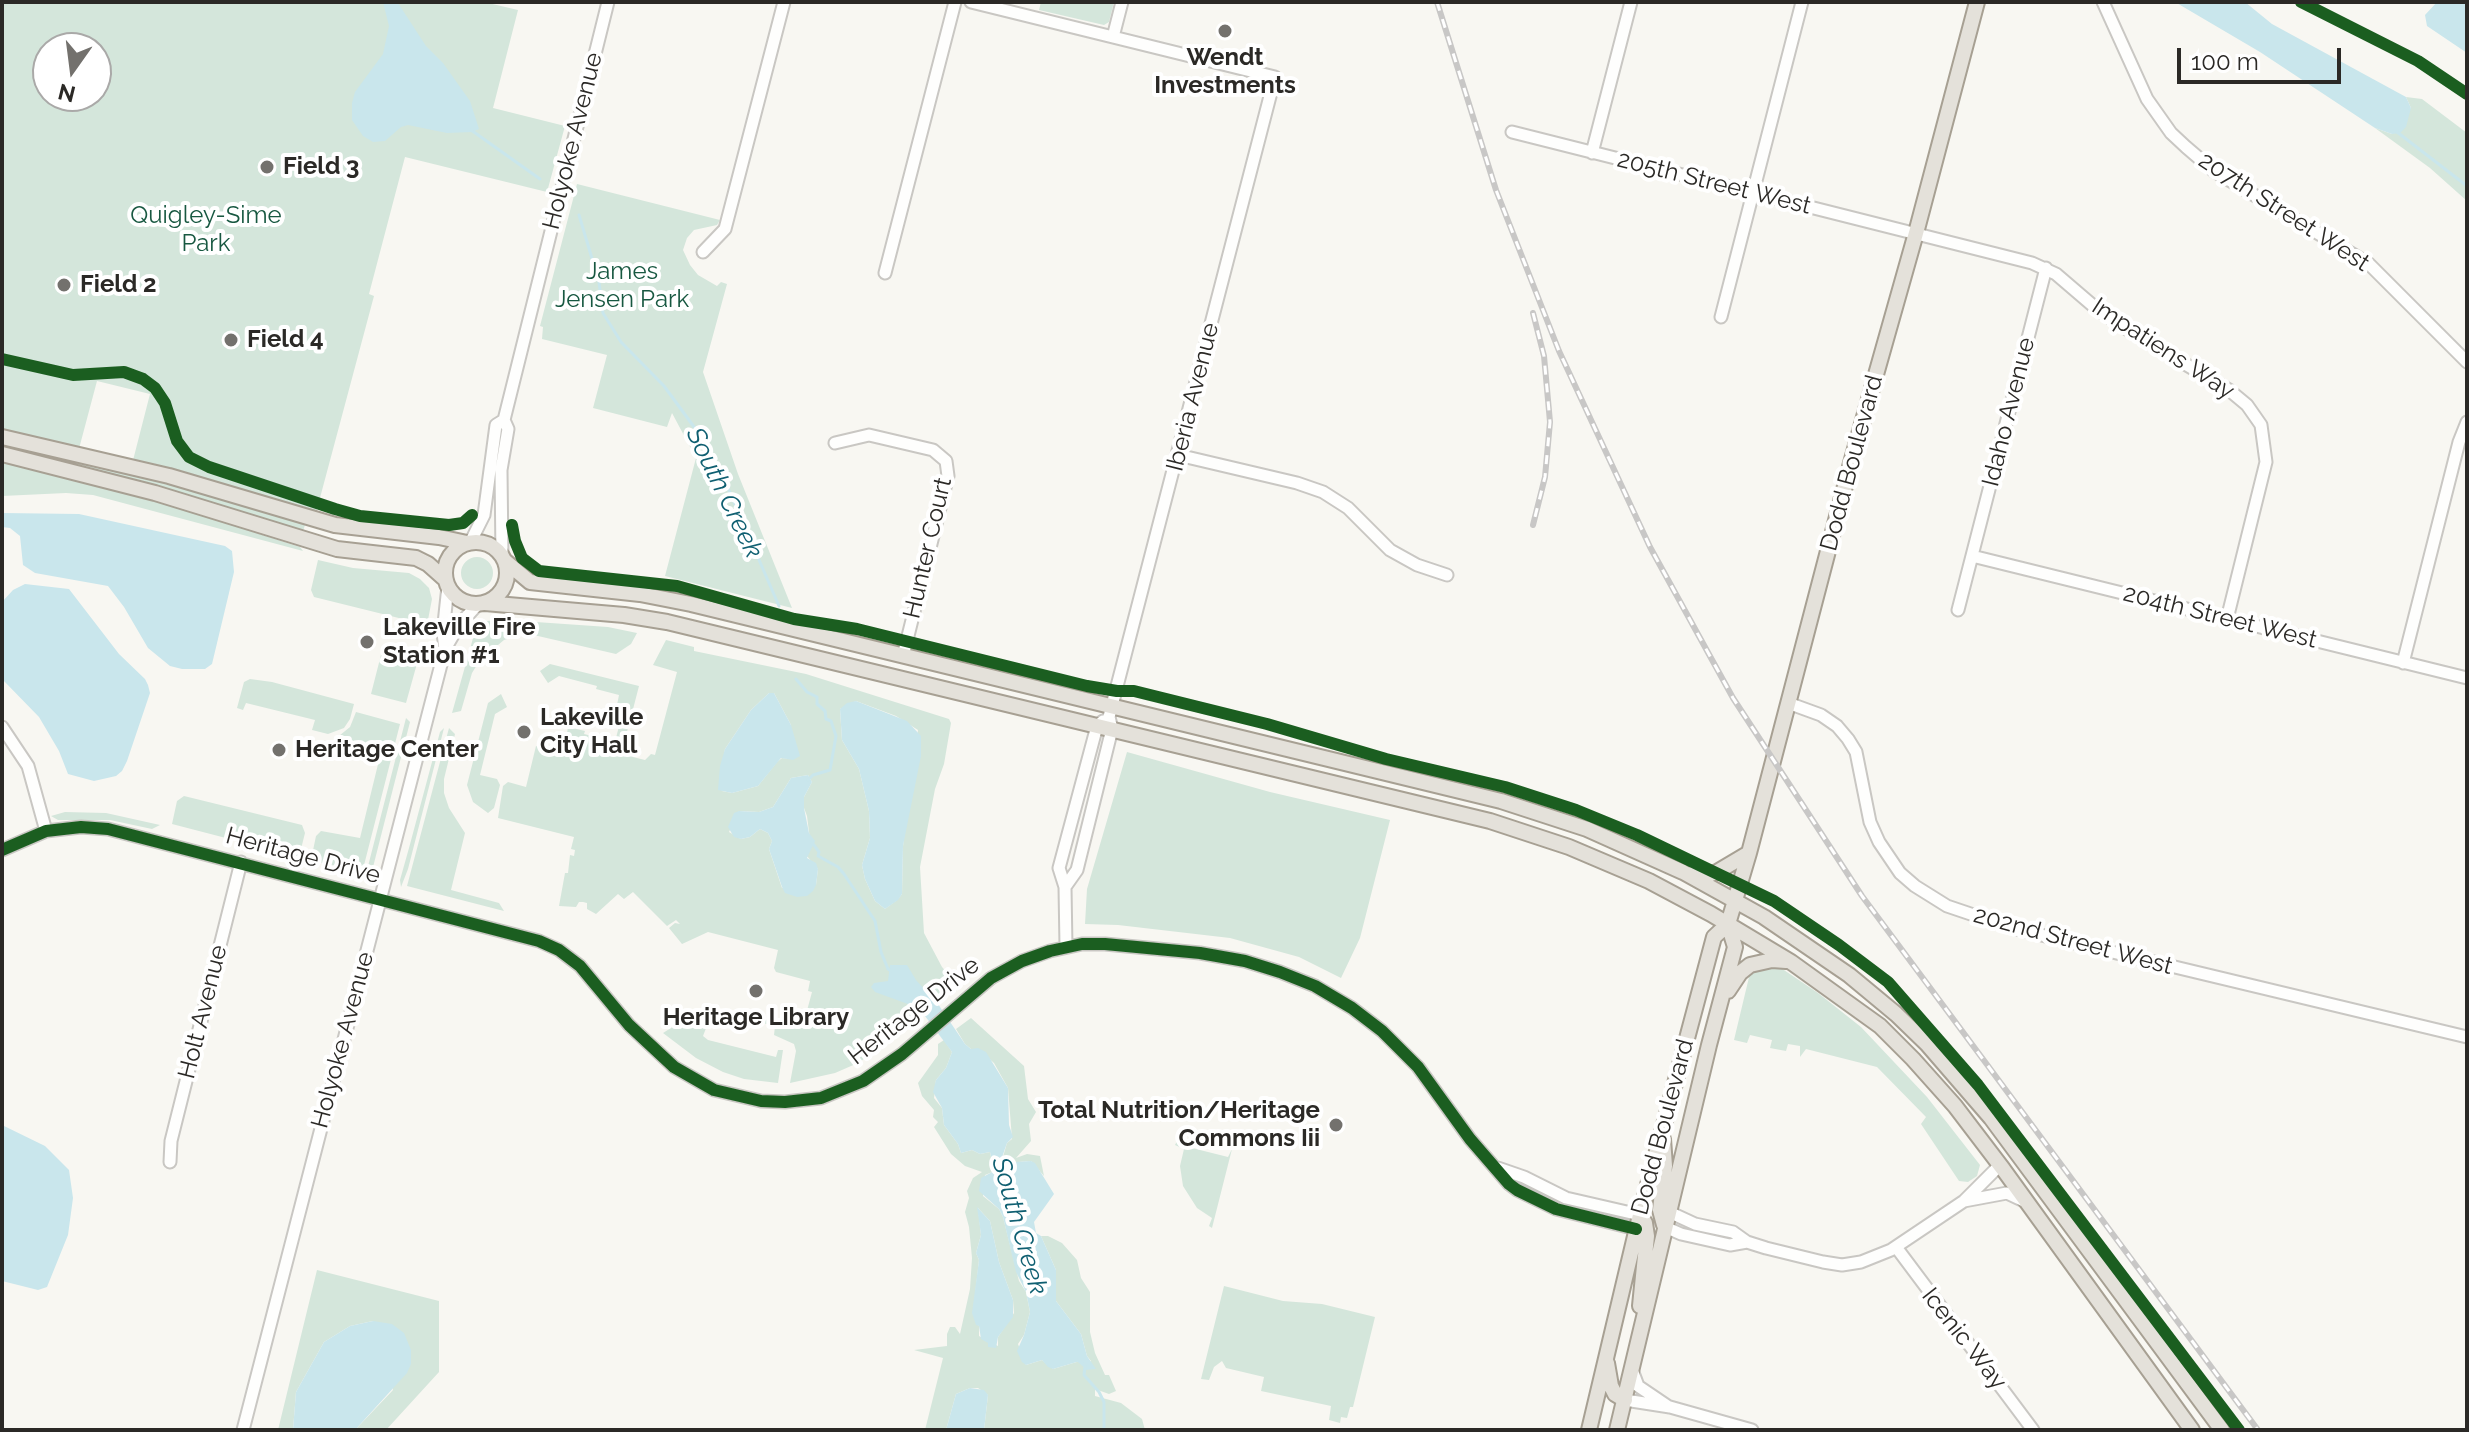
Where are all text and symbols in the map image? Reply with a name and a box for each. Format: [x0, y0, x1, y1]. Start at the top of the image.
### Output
marker: Wendt Investments [1216, 22, 1234, 40]
north arrow [32, 32, 112, 112]
scale bar [2181, 32, 2345, 82]
place label: Wendt Investments [1154, 44, 1296, 100]
text: 100 m [2191, 47, 2259, 76]
street label: Holyoke Avenue [537, 50, 609, 232]
text: N [55, 79, 78, 108]
street label: 205th Street West [1614, 145, 1814, 221]
street label: 207th Street West [2193, 146, 2375, 278]
place label: Field 3 [283, 153, 360, 181]
marker: Field 3 [258, 158, 276, 176]
park label: Quigley-Sime Park [130, 202, 282, 258]
park label: James Jensen Park [555, 258, 689, 314]
place label: Field 2 [80, 271, 157, 299]
marker: Field 2 [55, 276, 73, 294]
street label: Impatiens Way [2086, 292, 2240, 406]
street label: Iberia Avenue [1161, 320, 1225, 474]
place label: Field 4 [247, 326, 324, 354]
marker: Field 4 [222, 331, 240, 349]
street label: Idaho Avenue [1977, 335, 2041, 489]
street label: Dodd Boulevard [1815, 372, 1889, 554]
water label: South Creek [679, 423, 769, 563]
street label: Hunter Court [898, 475, 958, 621]
street label: 204th Street West [2120, 579, 2320, 655]
place label: Lakeville Fire Station #1 [383, 614, 536, 670]
marker: Lakeville Fire Station #1 [358, 633, 376, 651]
place label: Lakeville City Hall [540, 704, 643, 760]
marker: Lakeville City Hall [515, 723, 533, 741]
place label: Heritage Center [295, 736, 479, 764]
marker: Heritage Center [270, 741, 288, 759]
street label: Heritage Drive [223, 822, 383, 890]
street label: 202nd Street West [1970, 901, 2176, 981]
street label: Holt Avenue [172, 942, 234, 1082]
street label: Holyoke Avenue [306, 949, 380, 1131]
street label: Heritage Drive [843, 951, 985, 1071]
marker: Heritage Library [747, 982, 765, 1000]
place label: Heritage Library [663, 1004, 849, 1032]
street label: Dodd Boulevard [1626, 1036, 1700, 1218]
place label: Total Nutrition/Heritage Commons Iii [1038, 1097, 1320, 1153]
marker: Total Nutrition/Heritage Commons Iii [1327, 1116, 1345, 1134]
water label: South Creek [984, 1154, 1054, 1298]
street label: Icenic Way [1915, 1282, 2013, 1396]

